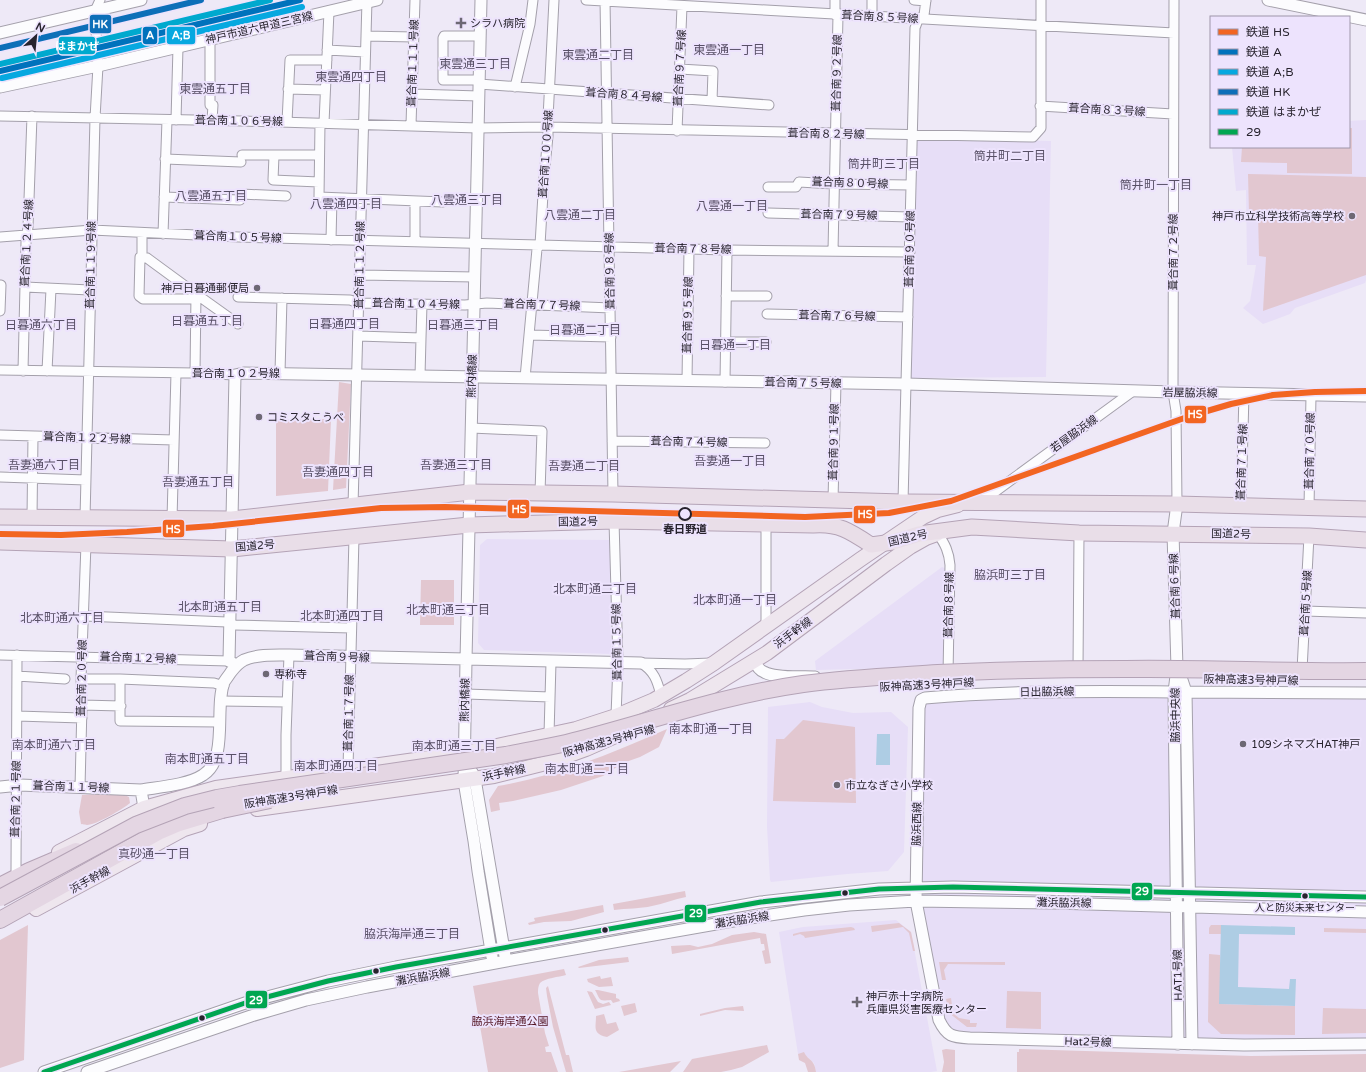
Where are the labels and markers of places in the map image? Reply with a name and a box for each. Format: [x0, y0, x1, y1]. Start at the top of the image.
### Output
marker: シラハ病院 [455, 17, 467, 29]
place label: シラハ病院 [470, 17, 525, 30]
place label: 神戸市立科学技術高等学校 [1212, 210, 1344, 223]
marker: 神戸市立科学技術高等学校 [1347, 211, 1357, 221]
place label: 神戸日暮通郵便局 [161, 282, 249, 295]
marker: 神戸日暮通郵便局 [252, 283, 262, 293]
place label: コミスタこうべ [267, 411, 344, 424]
marker: コミスタこうべ [254, 412, 264, 422]
marker: 春日野道 [678, 507, 692, 521]
place label: 春日野道 [663, 523, 707, 536]
place label: 専称寺 [274, 668, 307, 681]
marker: 専称寺 [261, 669, 271, 679]
place label: 109シネマズHAT神戸 [1251, 738, 1360, 751]
marker: 109シネマズHAT神戸 [1238, 739, 1248, 749]
place label: 市立なぎさ小学校 [845, 779, 933, 792]
marker: 市立なぎさ小学校 [832, 780, 842, 790]
unlabelled marker [840, 888, 850, 898]
marker: 人と防災未来センター [1300, 891, 1310, 901]
place label: 人と防災未来センター [1255, 902, 1355, 914]
unlabelled marker [600, 925, 610, 935]
unlabelled marker [371, 966, 381, 976]
place label: 神戸赤十字病院 兵庫県災害医療センター [866, 990, 987, 1016]
marker: 神戸赤十字病院 兵庫県災害医療センター [851, 996, 863, 1008]
unlabelled marker [197, 1013, 207, 1023]

